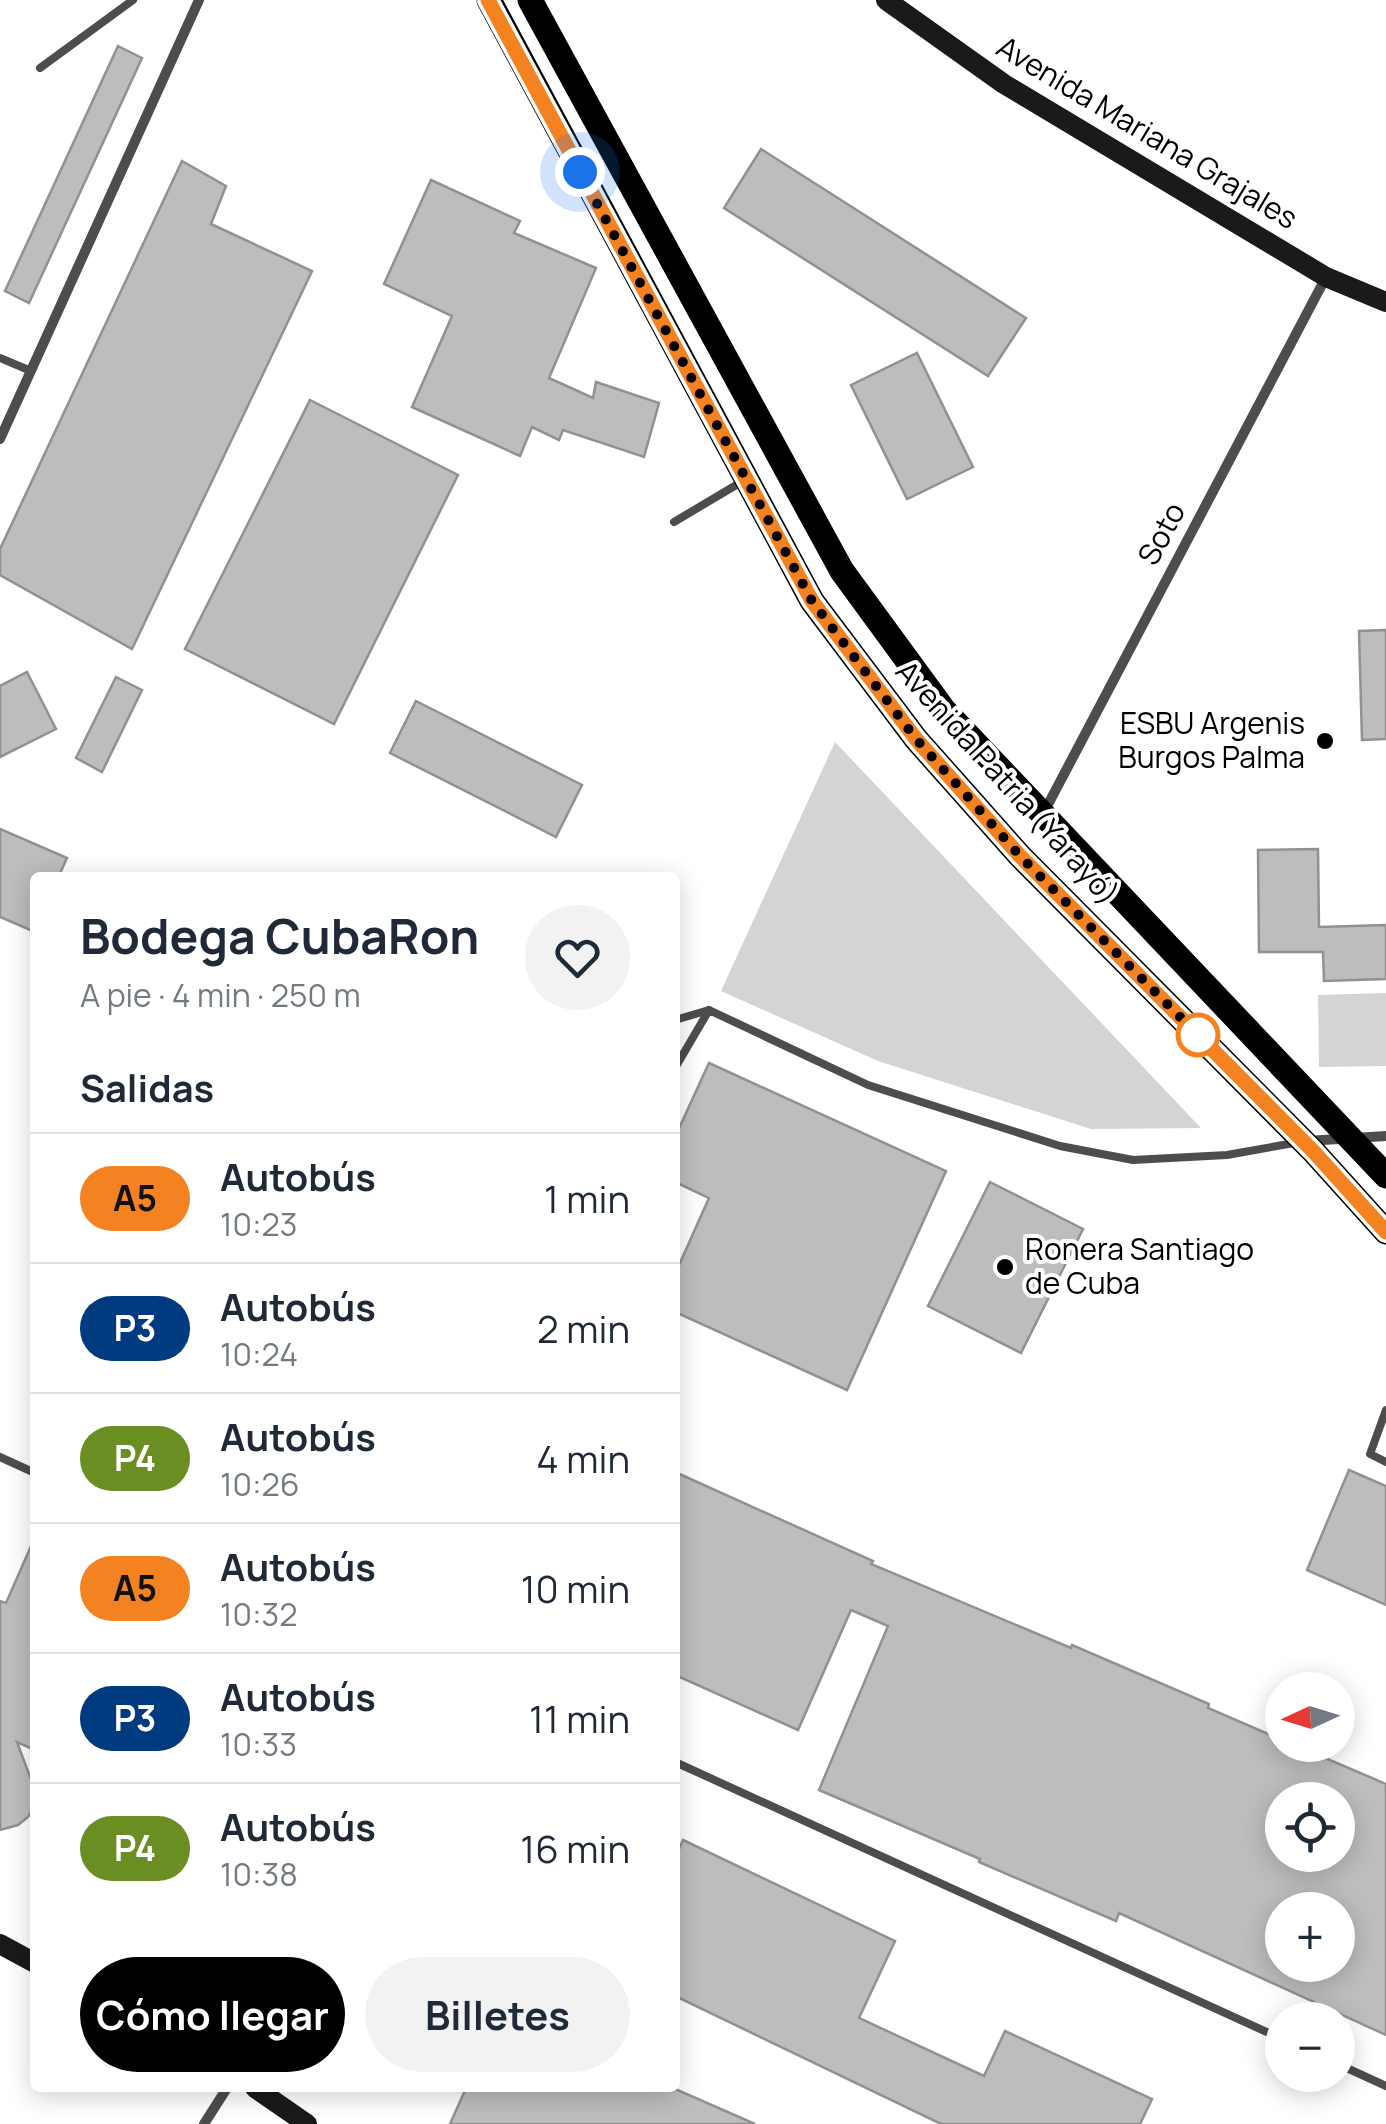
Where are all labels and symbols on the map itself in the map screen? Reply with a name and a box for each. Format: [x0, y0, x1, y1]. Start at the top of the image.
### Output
street label: Avenida Mariana Grajales [990, 26, 1306, 238]
your location [555, 147, 605, 197]
street label: Soto [1127, 495, 1194, 572]
street label: Avenida Patria (Yarayó) [887, 651, 1129, 913]
place label: ESBU Argenis Burgos Palma [1118, 702, 1305, 777]
marker: ESBU Argenis Burgos Palma [1314, 730, 1336, 752]
unlabelled marker [1177, 1014, 1219, 1056]
place label: Ronera Santiago de Cuba [1025, 1228, 1254, 1303]
marker: Ronera Santiago de Cuba [994, 1256, 1016, 1278]
north arrow [1265, 1672, 1355, 1762]

